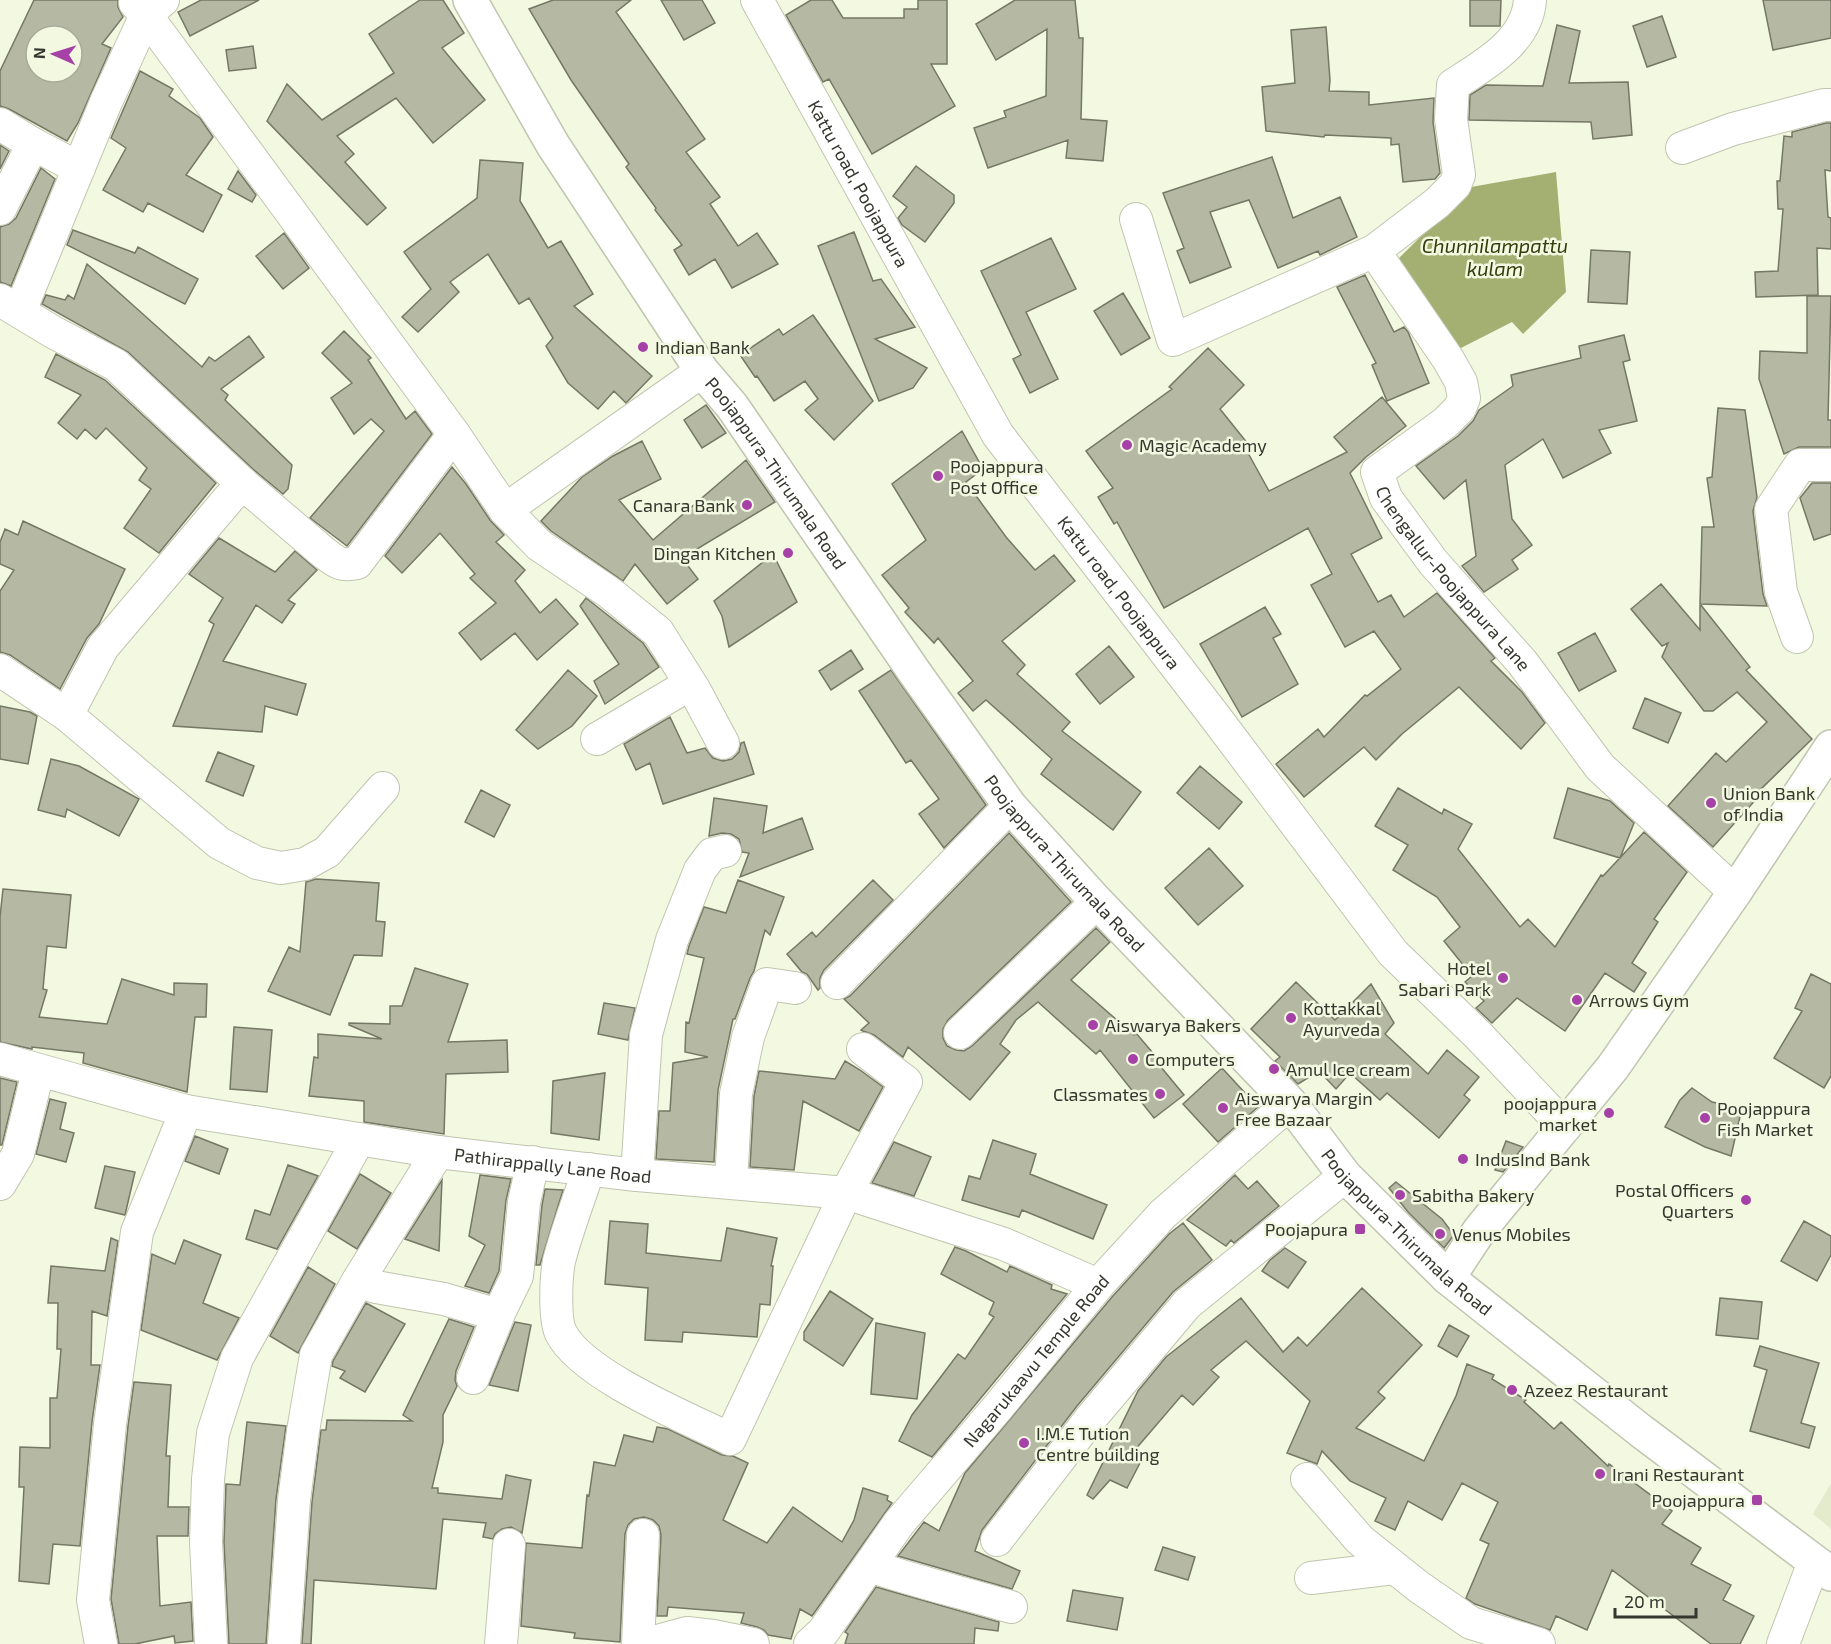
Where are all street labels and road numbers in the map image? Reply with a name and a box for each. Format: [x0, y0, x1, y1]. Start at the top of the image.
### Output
street label: Kattu road, Poojappura [804, 96, 914, 271]
street label: Poojappura-Thirumala Road [701, 372, 851, 573]
street label: Chengallur-Poojappura Lane [1372, 483, 1536, 675]
street label: Kattu road, Poojappura [1053, 511, 1185, 673]
street label: Poojappura-Thirumala Road [980, 770, 1150, 956]
street label: Pathirappally Lane Road [453, 1143, 652, 1187]
street label: Poojappura-Thirumala Road [1317, 1144, 1497, 1320]
street label: Nagarukaavu Temple Road [958, 1270, 1113, 1451]

